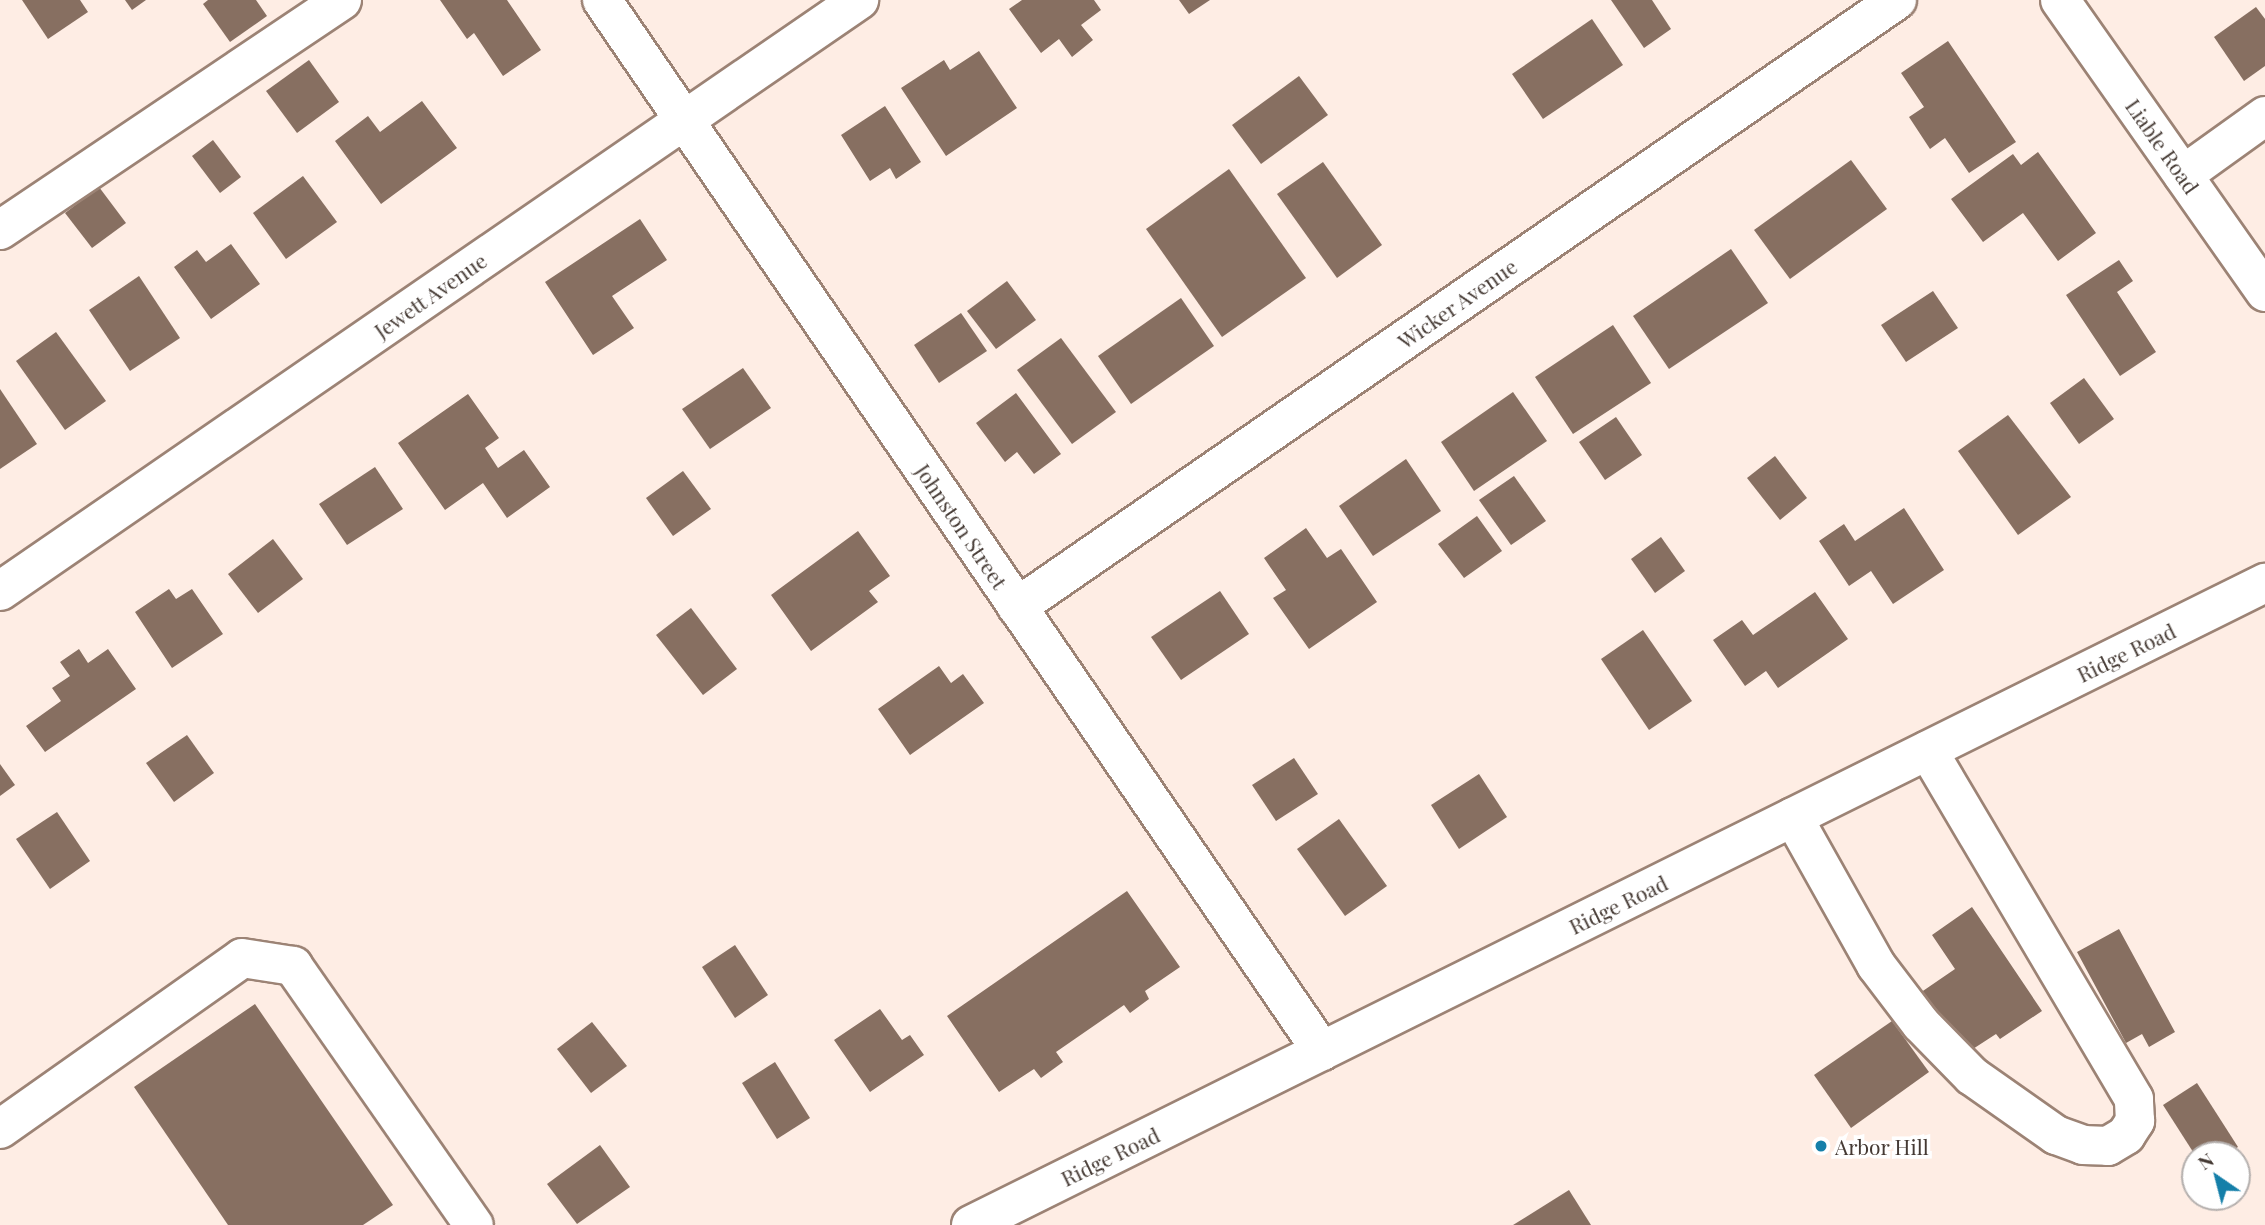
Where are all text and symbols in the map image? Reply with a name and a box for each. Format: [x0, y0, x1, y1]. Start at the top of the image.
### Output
street label: Liable Road [2121, 94, 2205, 198]
street label: Jewett Avenue [369, 247, 491, 343]
street label: Wicker Avenue [1392, 252, 1522, 354]
street label: Johnston Street [911, 459, 1013, 593]
street label: Ridge Road [2073, 617, 2179, 687]
street label: Ridge Road [1565, 869, 1671, 939]
street label: Ridge Road [1057, 1121, 1163, 1191]
place label: Arbor Hill [1835, 1133, 1929, 1159]
marker: Arbor Hill [1813, 1138, 1829, 1154]
north arrow [2181, 1141, 2251, 1211]
text: N [2192, 1146, 2218, 1175]

